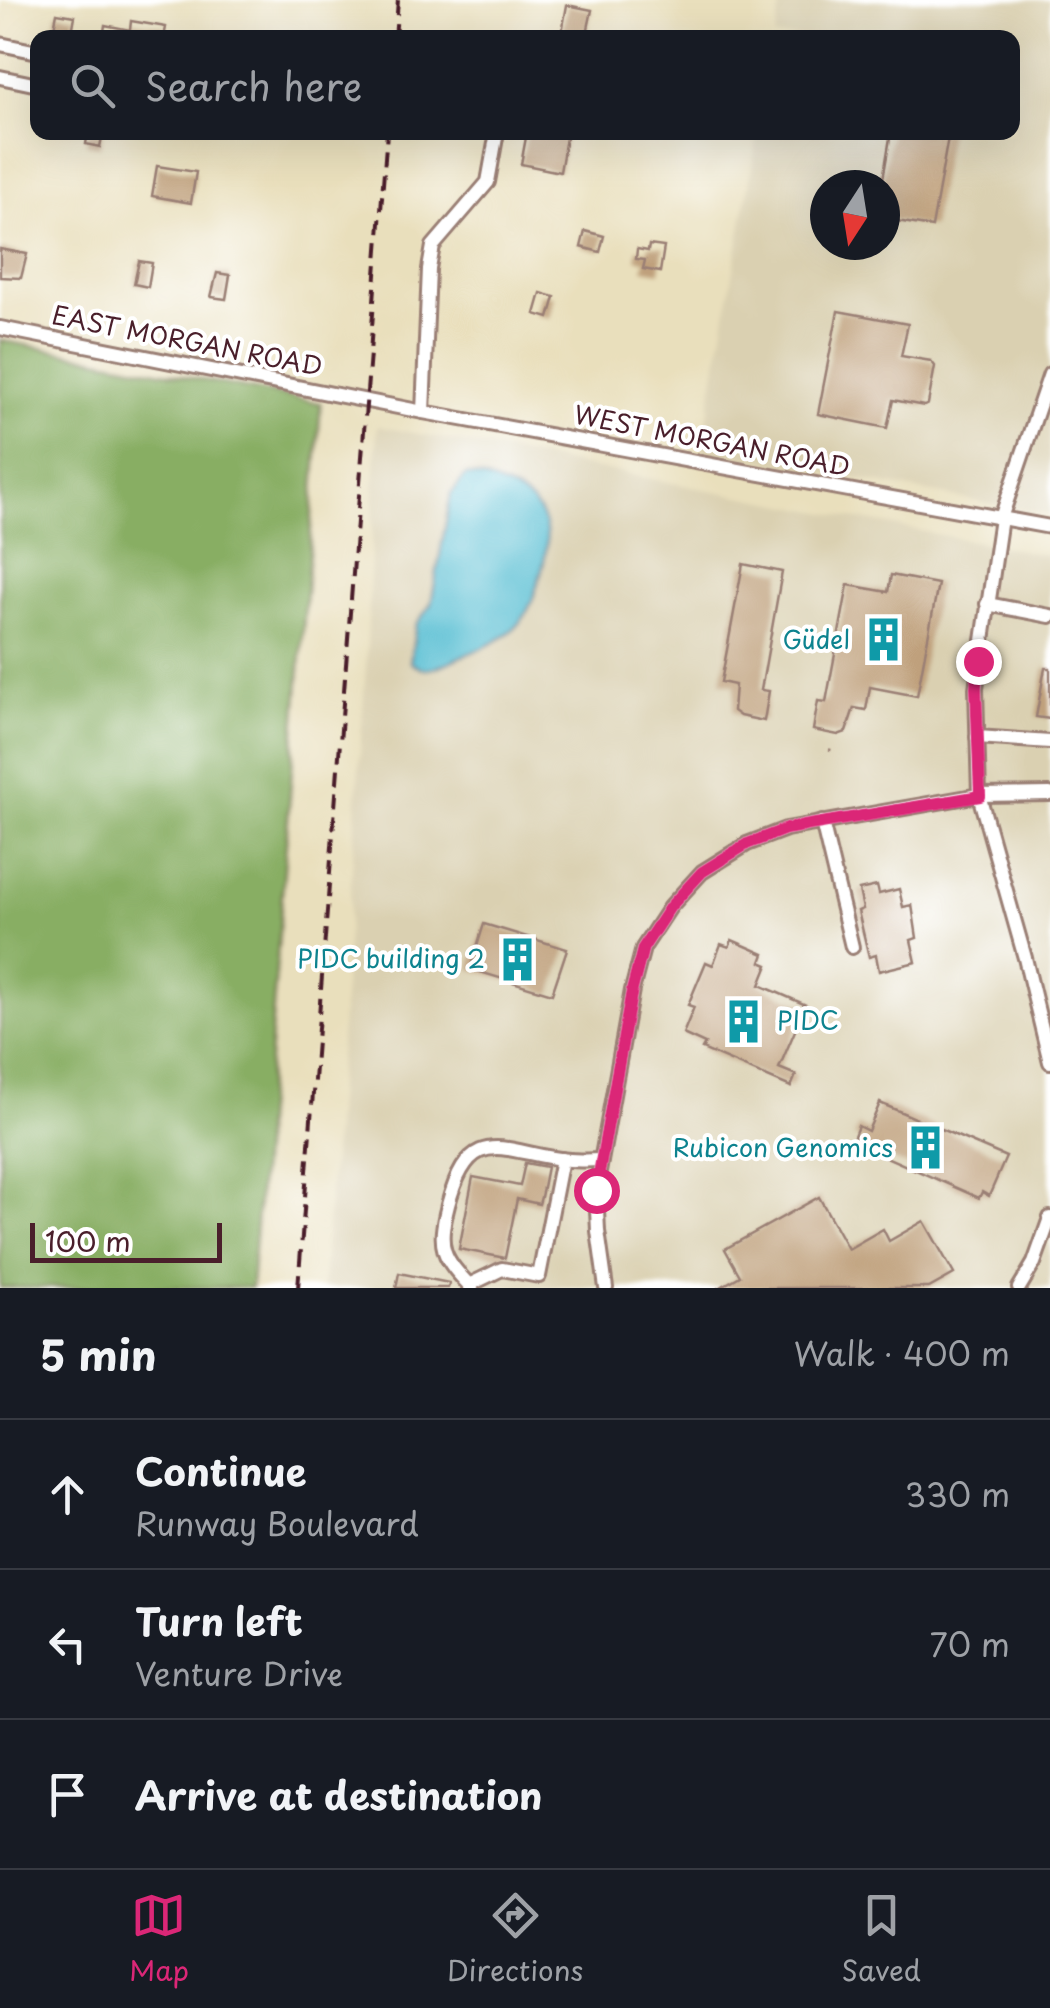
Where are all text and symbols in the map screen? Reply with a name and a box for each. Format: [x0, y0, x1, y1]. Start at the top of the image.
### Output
search box [30, 30, 1020, 140]
text: Search here [145, 57, 362, 114]
icon: search [65, 58, 120, 113]
north arrow [810, 170, 900, 260]
street label: EAST MORGAN ROAD [49, 295, 326, 385]
street label: WEST MORGAN ROAD [571, 395, 853, 485]
building icon: Güdel [859, 616, 907, 664]
place label: Güdel [782, 620, 850, 658]
route end [956, 639, 1002, 685]
building icon: PIDC building 2 [494, 935, 542, 983]
place label: PIDC building 2 [297, 939, 485, 977]
building icon: PIDC [720, 997, 768, 1045]
place label: PIDC [777, 1001, 839, 1039]
building icon: Rubicon Genomics [902, 1124, 950, 1172]
place label: Rubicon Genomics [673, 1128, 893, 1166]
route start [574, 1168, 620, 1214]
scale bar [30, 1218, 222, 1262]
text: 100 m [45, 1219, 131, 1262]
text: 5 min [40, 1322, 157, 1385]
text: Walk · 400 m [794, 1329, 1010, 1377]
text: Continue [135, 1442, 306, 1499]
icon: ahead [40, 1467, 95, 1522]
text: 330 m [905, 1470, 1010, 1518]
text: Runway Boulevard [135, 1499, 419, 1547]
text: Turn left [135, 1592, 303, 1649]
icon: left [40, 1617, 95, 1672]
text: 70 m [930, 1620, 1010, 1668]
text: Venture Drive [135, 1649, 343, 1697]
text: Arrive at destination [135, 1766, 543, 1823]
icon: arrive [40, 1767, 95, 1822]
tab: Map [129, 1888, 189, 1991]
tab: Directions [447, 1888, 583, 1991]
tab: Saved [841, 1888, 921, 1991]

